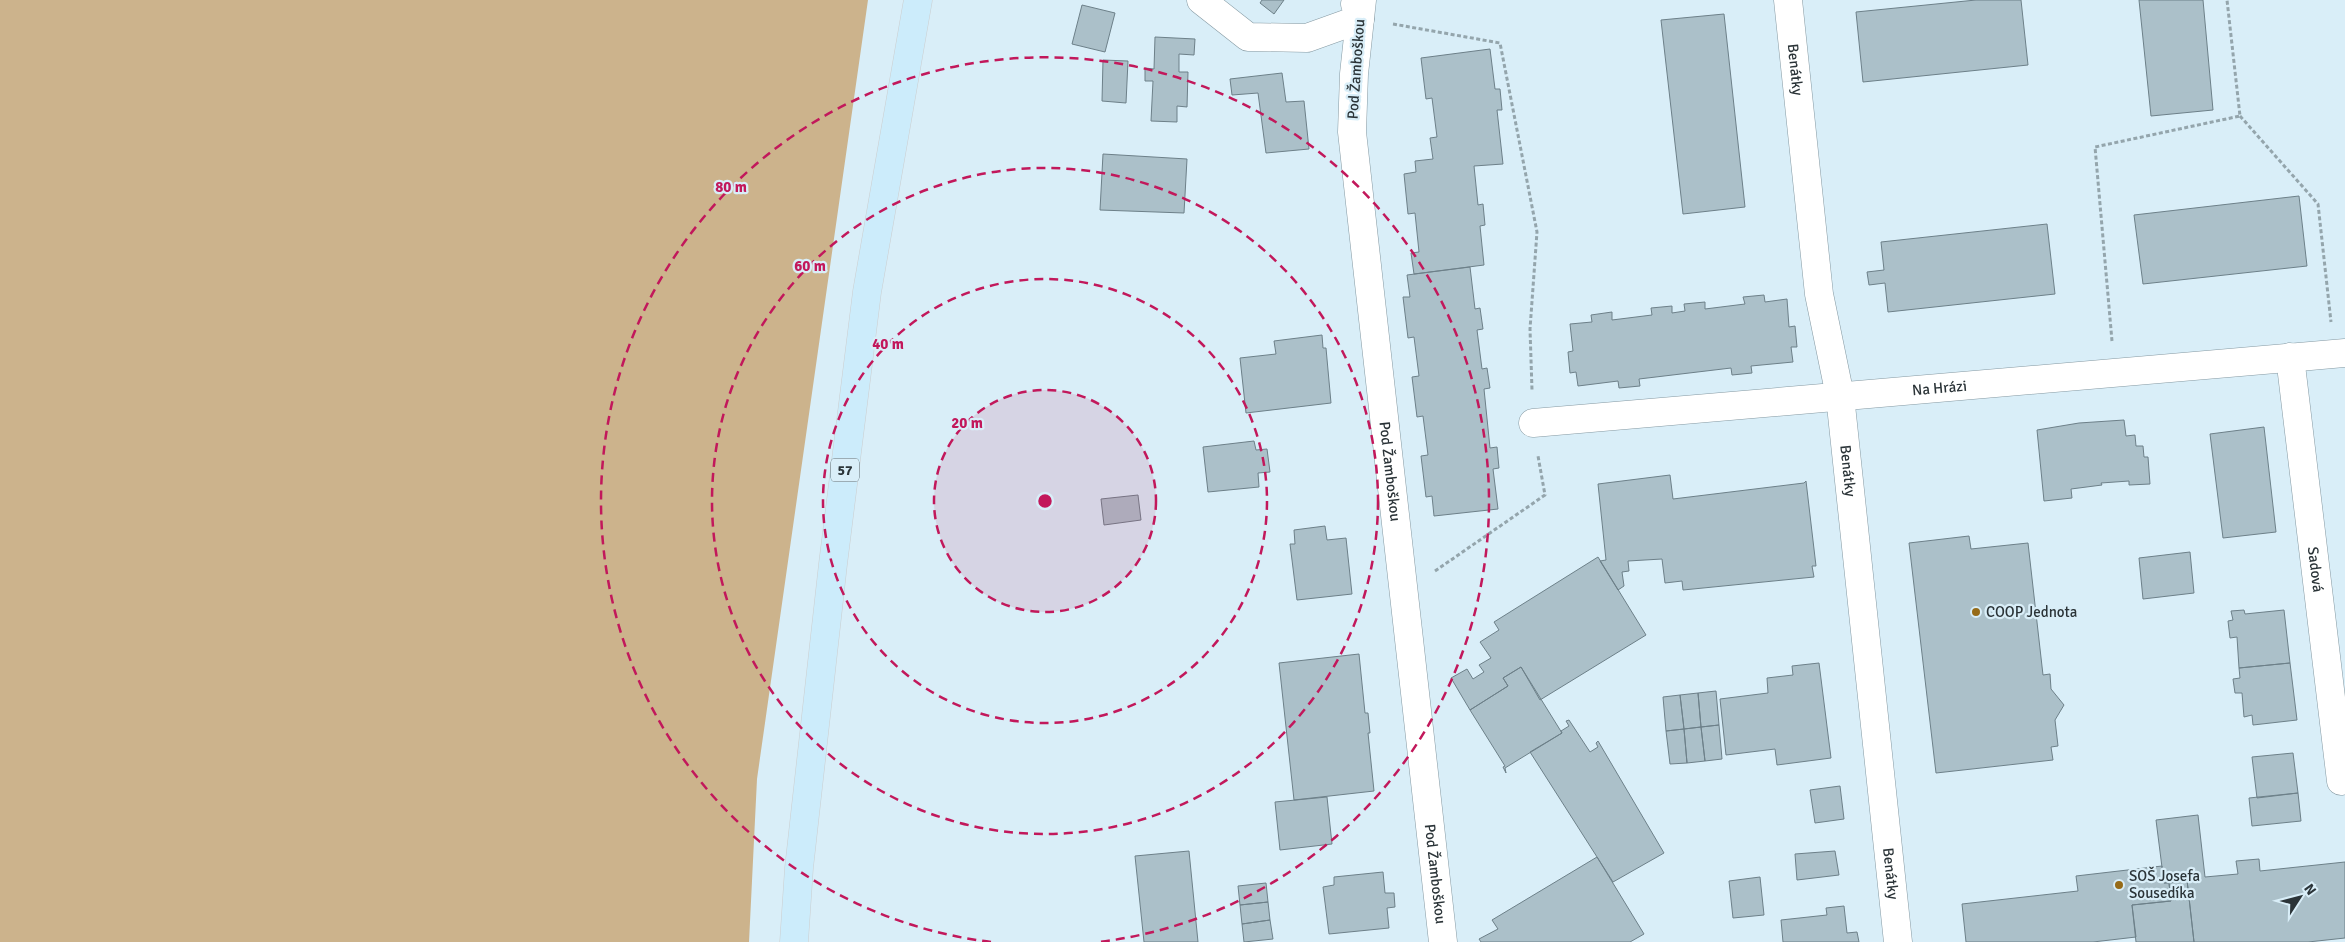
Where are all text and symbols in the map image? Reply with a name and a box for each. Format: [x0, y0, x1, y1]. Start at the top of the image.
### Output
street label: Pod Žamboškou [1344, 18, 1368, 120]
street label: Benátky [1784, 43, 1807, 96]
text: 80 m [715, 178, 747, 196]
text: 60 m [794, 257, 826, 275]
text: 40 m [872, 335, 904, 353]
street label: Na Hrázi [1911, 377, 1968, 399]
text: 20 m [951, 414, 983, 432]
street label: Pod Žamboškou [1376, 420, 1405, 522]
street label: Benátky [1836, 444, 1860, 498]
road number: 57 [831, 458, 859, 482]
centre of rings [1036, 492, 1054, 510]
street label: Sadová [2304, 546, 2327, 593]
place label: COOP Jednota [1986, 603, 2077, 621]
marker: COOP Jednota [1970, 606, 1982, 618]
street label: Pod Žamboškou [1421, 823, 1450, 925]
street label: Benátky [1879, 847, 1902, 900]
place label: SOŠ Josefa Sousedíka [2129, 866, 2200, 902]
north arrow [2275, 872, 2325, 922]
marker: SOŠ Josefa Sousedíka [2113, 879, 2125, 891]
text: N [2300, 881, 2320, 899]

